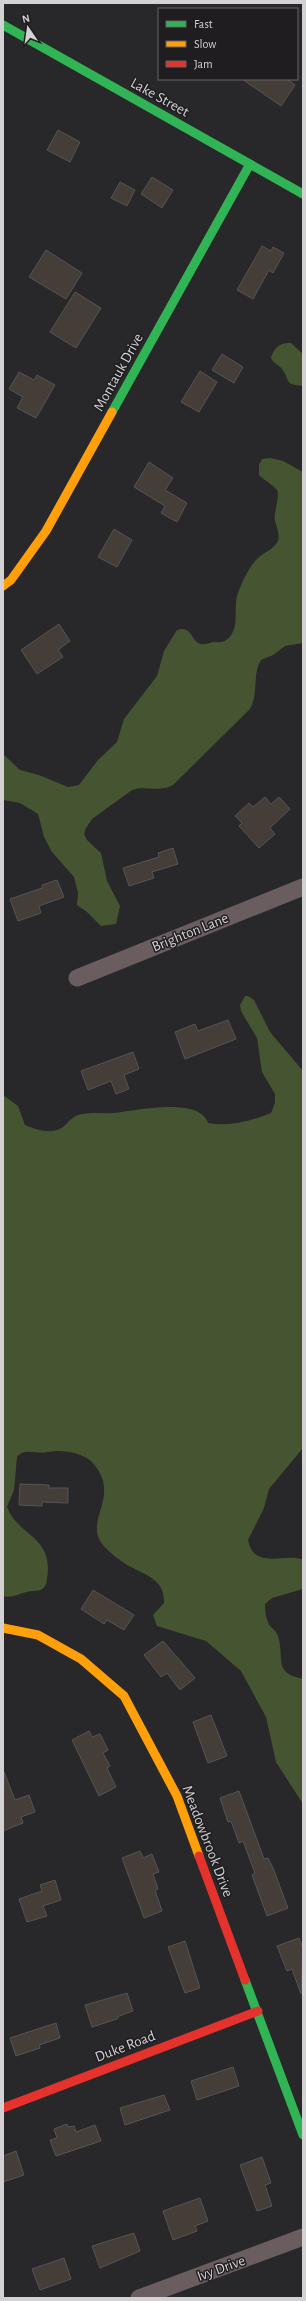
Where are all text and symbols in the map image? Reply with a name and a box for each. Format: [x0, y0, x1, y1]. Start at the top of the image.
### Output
north arrow [8, 8, 48, 48]
legend [158, 8, 298, 80]
text: N [21, 13, 31, 25]
text: Fast [194, 18, 213, 30]
text: Slow [194, 38, 216, 50]
text: Jam [194, 58, 213, 70]
street label: Lake Street [128, 75, 192, 120]
street label: Montauk Drive [91, 331, 146, 414]
street label: Brighton Lane [150, 910, 231, 955]
street label: Meadowbrook Drive [179, 1783, 236, 1899]
street label: Duke Road [93, 2028, 158, 2065]
street label: Ivy Drive [195, 2253, 247, 2284]

